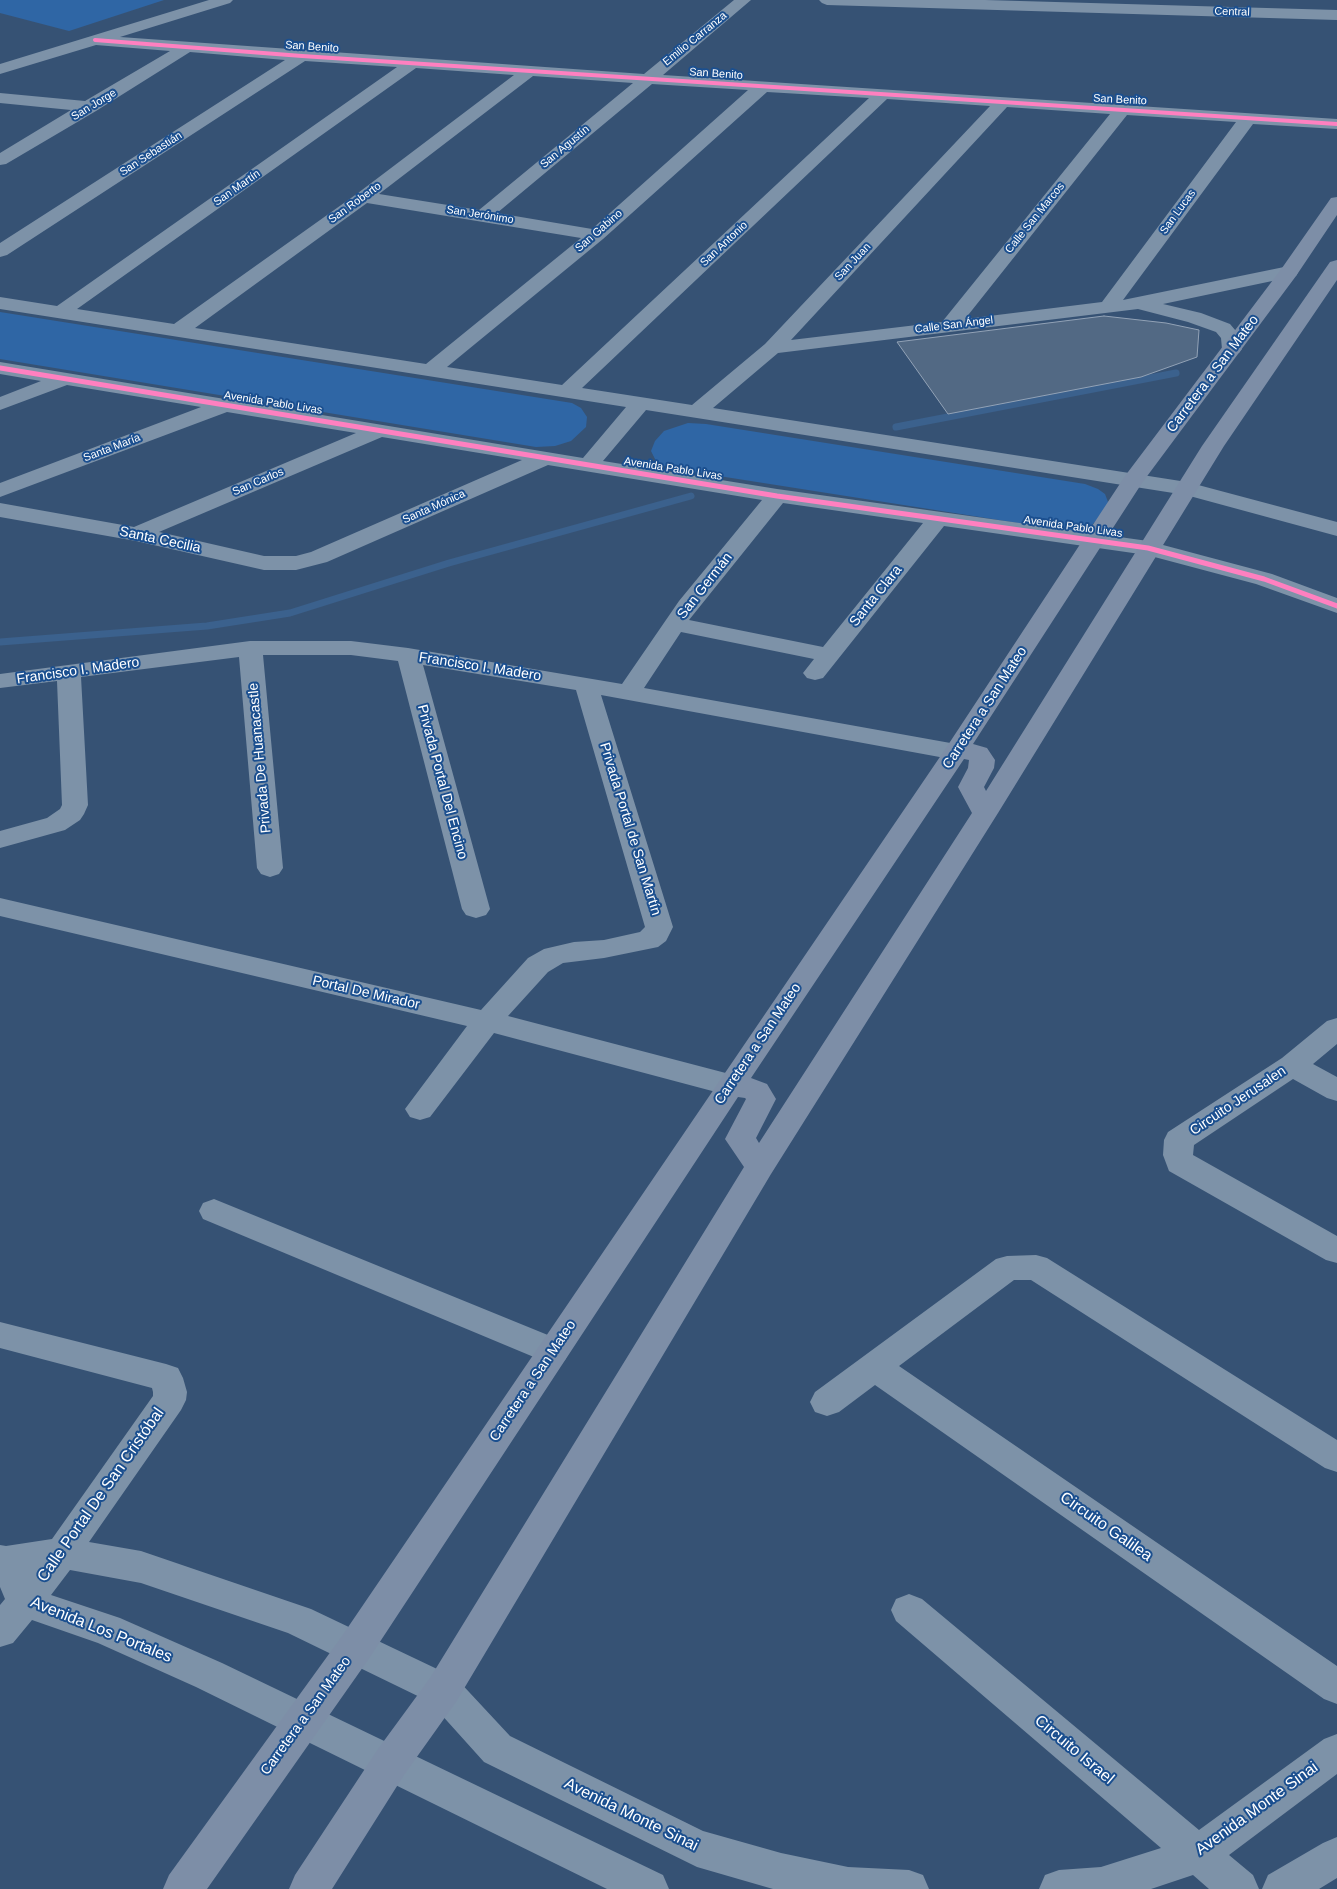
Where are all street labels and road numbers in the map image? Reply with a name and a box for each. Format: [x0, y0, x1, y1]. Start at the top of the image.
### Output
street label: Central [1214, 5, 1250, 19]
street label: Emilio Carranza [660, 9, 730, 69]
street label: San Benito [285, 39, 339, 55]
street label: San Benito [689, 66, 743, 82]
street label: San Jorge [69, 86, 119, 124]
street label: San Benito [1093, 92, 1147, 108]
street label: San Agustín [538, 123, 592, 171]
street label: San Sebastián [117, 129, 185, 179]
street label: San Martín [211, 167, 263, 209]
street label: San Roberto [326, 180, 384, 226]
street label: Calle San Marcos [1003, 180, 1067, 256]
street label: San Lucas [1157, 187, 1199, 237]
street label: San Jerónimo [445, 203, 515, 227]
street label: San Gabino [573, 207, 625, 255]
street label: San Antonio [698, 219, 750, 269]
street label: San Juan [832, 241, 874, 283]
street label: Carretera a San Mateo [1163, 312, 1263, 436]
street label: Calle San Ángel [914, 314, 994, 336]
street label: Avenida Pablo Livas [223, 389, 323, 417]
street label: Santa María [82, 431, 142, 465]
street label: Avenida Pablo Livas [623, 455, 723, 483]
street label: San Carlos [230, 465, 286, 499]
street label: Santa Mónica [401, 487, 467, 527]
street label: Avenida Pablo Livas [1023, 514, 1123, 540]
street label: Santa Cecilia [118, 523, 202, 557]
street label: San Germán [674, 550, 736, 622]
street label: Santa Clara [846, 562, 906, 630]
street label: Carretera a San Mateo [939, 644, 1031, 772]
street label: Francisco I. Madero [418, 649, 542, 685]
street label: Francisco I. Madero [16, 654, 140, 688]
street label: Privada De Huanacastle [245, 682, 275, 834]
street label: Privada Portal Del Encino [413, 703, 471, 861]
street label: Privada Portal de San Martín [596, 741, 664, 917]
street label: Portal De Mirador [311, 972, 421, 1014]
street label: Carretera a San Mateo [711, 980, 805, 1108]
street label: Circuito Jerusalen [1187, 1063, 1289, 1139]
street label: Carretera a San Mateo [486, 1317, 580, 1445]
street label: Calle Portal De San Cristóbal [33, 1404, 169, 1586]
street label: Circuito Galilea [1056, 1488, 1156, 1566]
street label: Avenida Los Portales [27, 1593, 175, 1667]
street label: Carretera a San Mateo [257, 1653, 355, 1779]
street label: Circuito Israel [1030, 1711, 1118, 1789]
street label: Avenida Monte Sinai [1192, 1758, 1322, 1860]
street label: Avenida Monte Sinai [561, 1774, 701, 1856]

